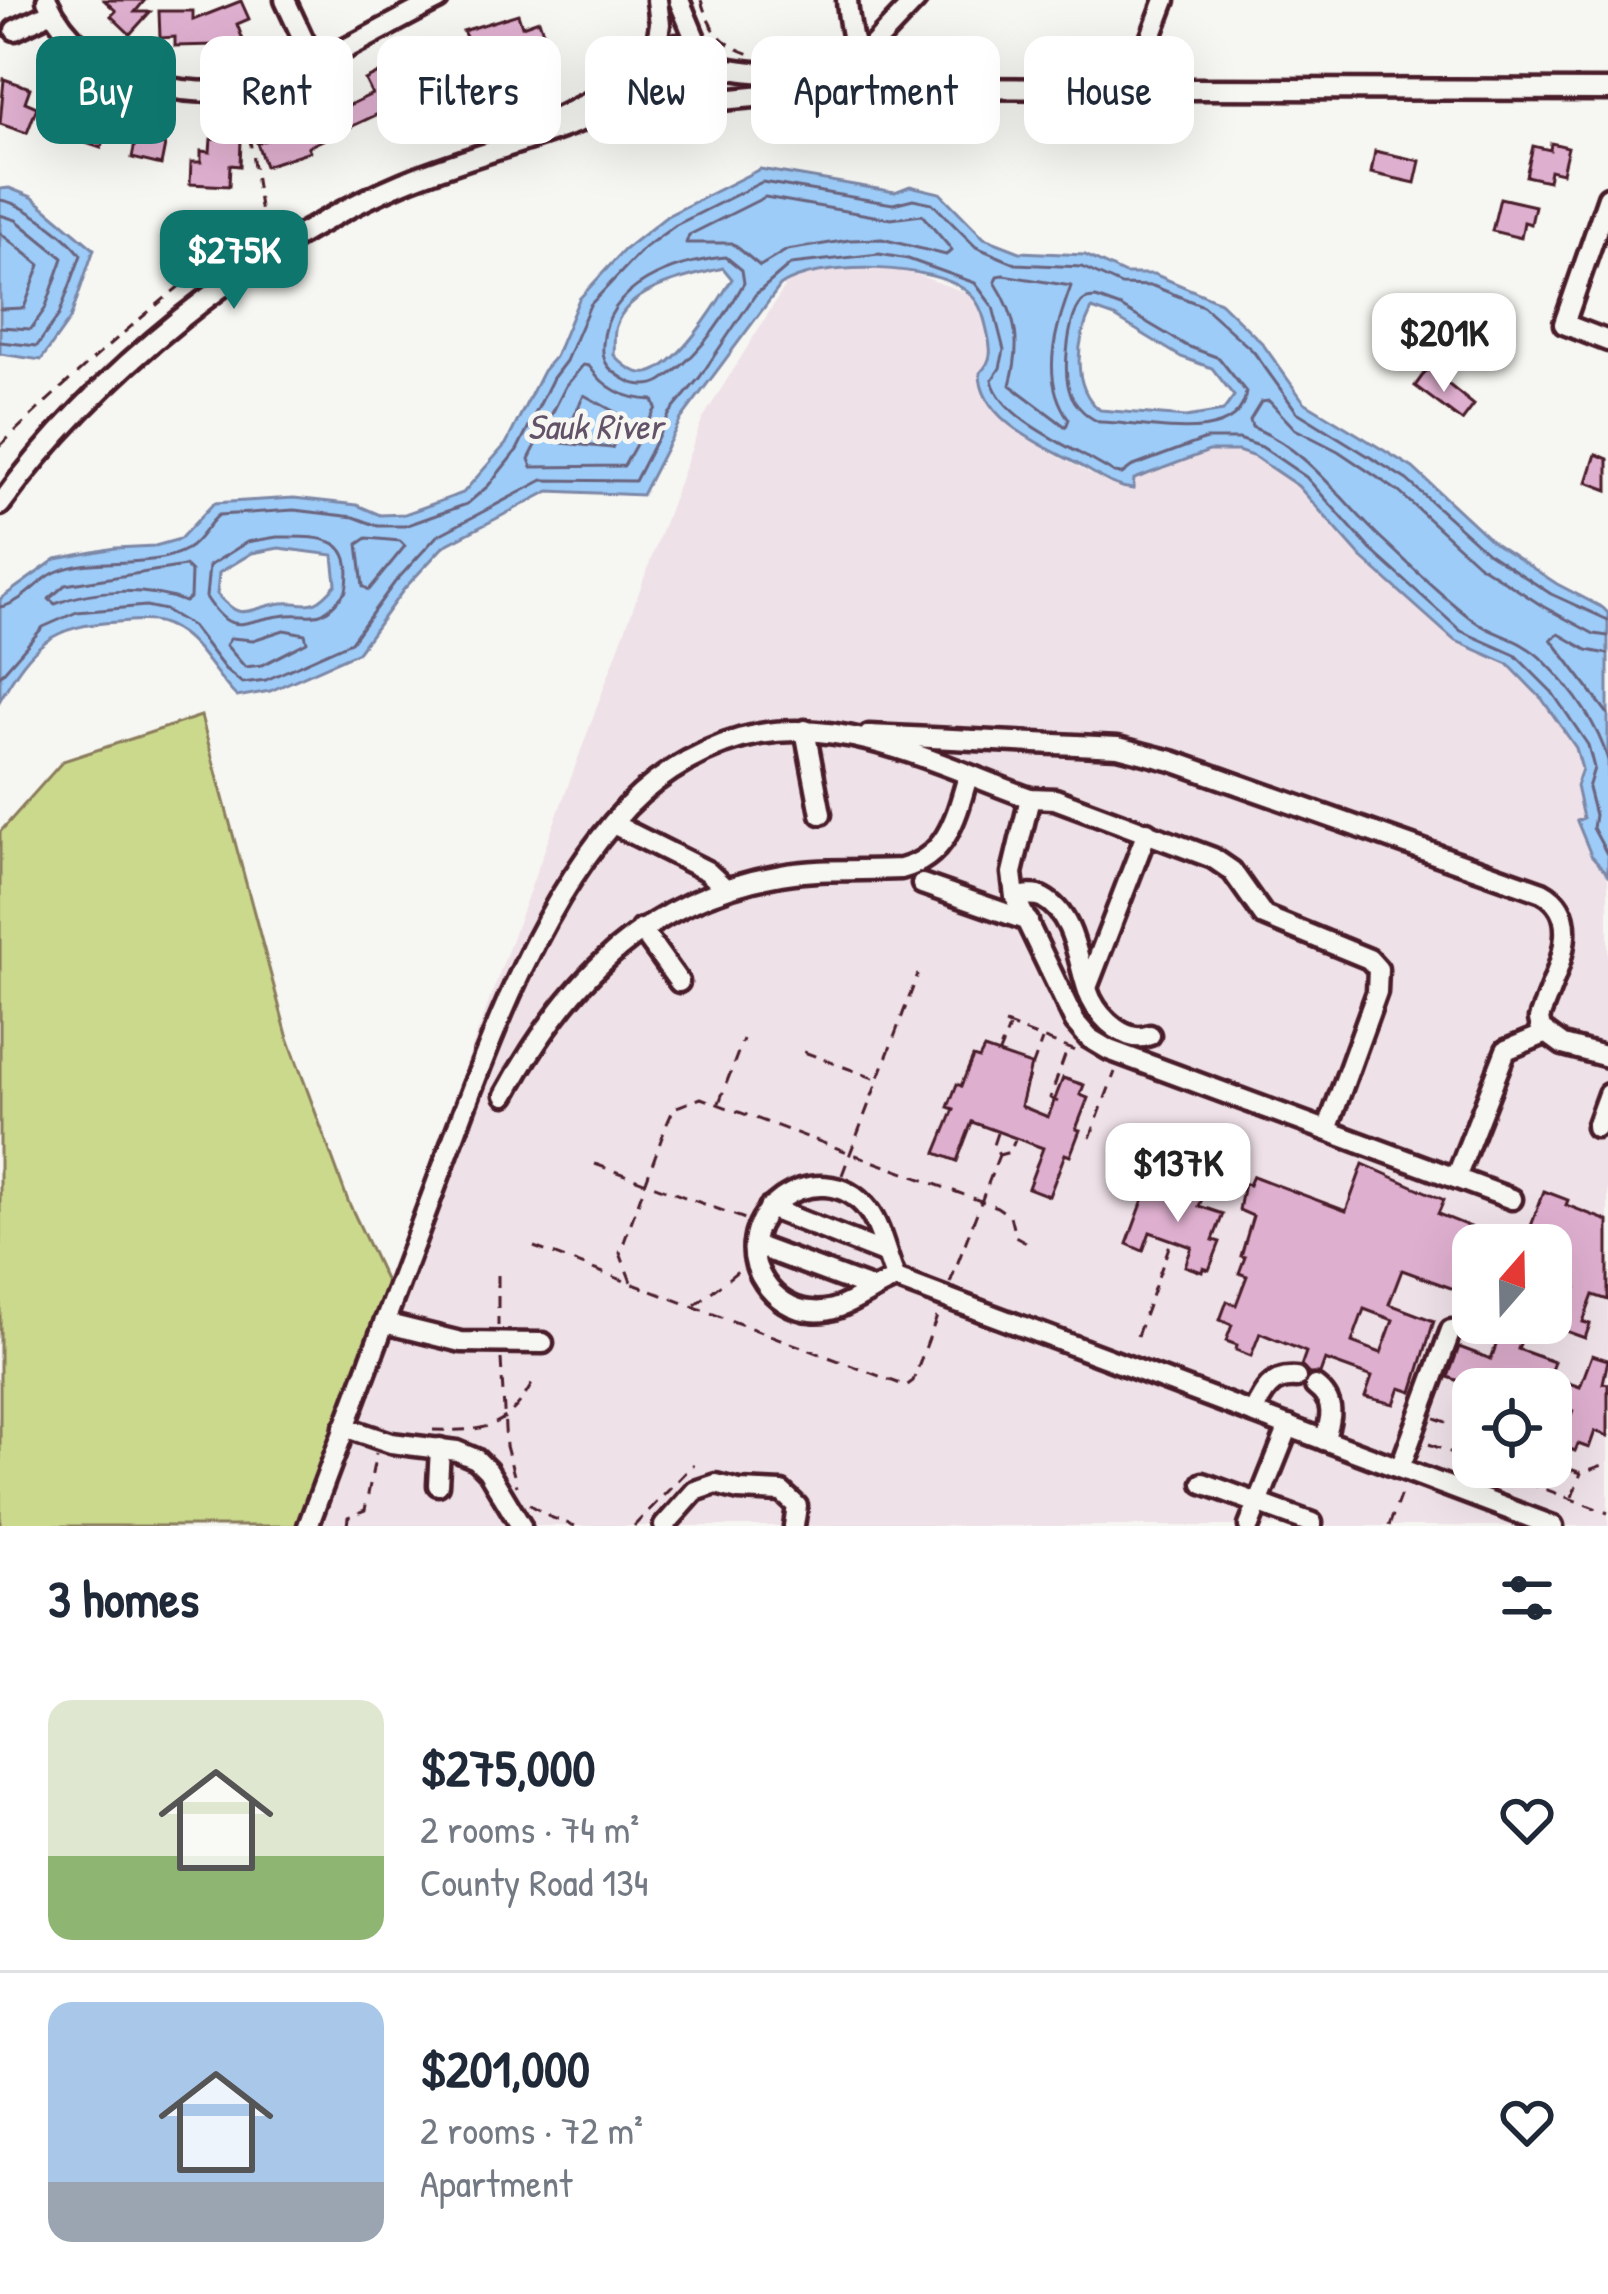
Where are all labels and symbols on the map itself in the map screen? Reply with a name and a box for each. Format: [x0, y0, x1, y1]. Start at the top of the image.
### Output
pin: $275K [150, 210, 318, 312]
pin: $201K [1360, 293, 1528, 395]
water label: Sauk River [527, 401, 667, 450]
pin: $137K [1094, 1123, 1262, 1225]
north arrow [1452, 1224, 1572, 1344]

